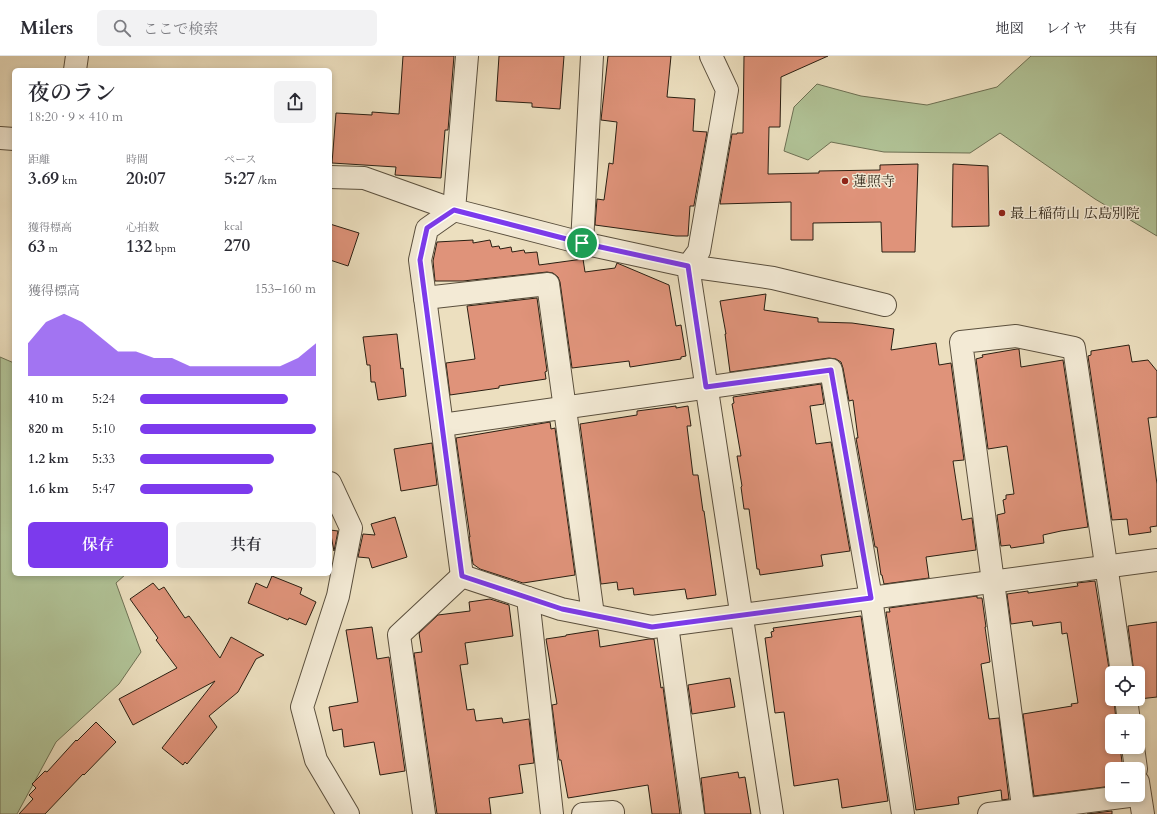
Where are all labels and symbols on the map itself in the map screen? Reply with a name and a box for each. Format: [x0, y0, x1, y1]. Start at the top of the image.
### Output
place label: 蓮照寺 [853, 172, 895, 191]
marker: 蓮照寺 [840, 176, 850, 186]
place label: 最上稲荷山 広島別院 [1010, 204, 1140, 223]
marker: 最上稲荷山 広島別院 [997, 208, 1007, 218]
pin [565, 226, 599, 260]

